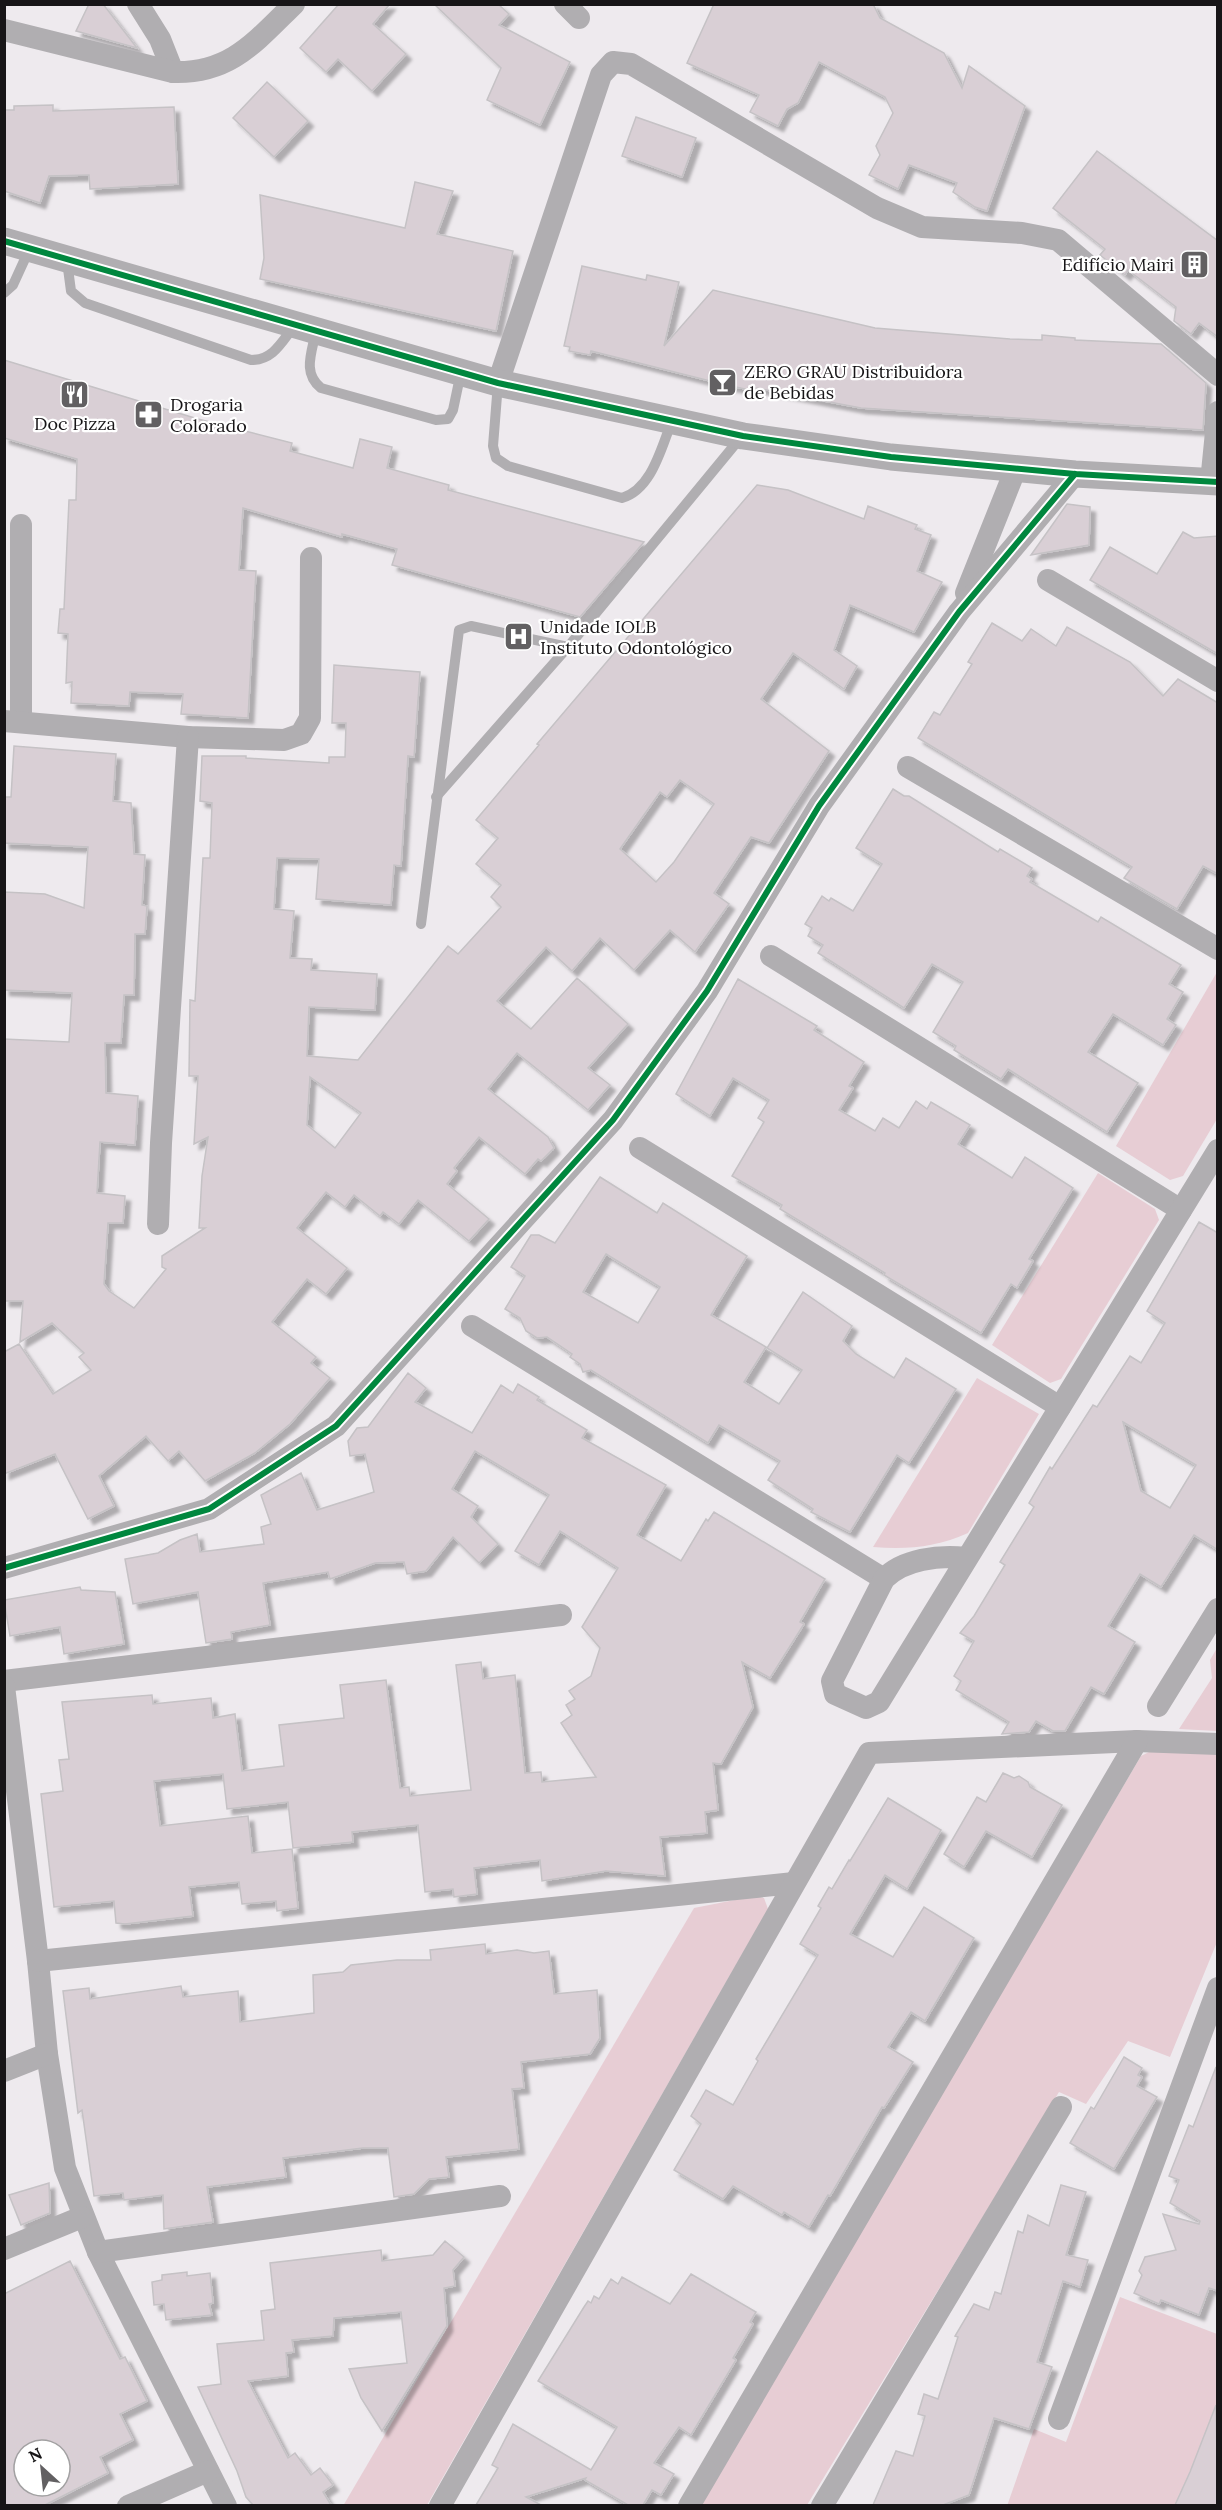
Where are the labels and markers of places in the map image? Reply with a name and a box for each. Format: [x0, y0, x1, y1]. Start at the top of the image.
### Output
building icon: Edifício Mairi [1179, 249, 1211, 281]
place label: Edifício Mairi [1062, 253, 1174, 276]
place label: ZERO GRAU Distribuidora de Bebidas [744, 360, 963, 404]
bar icon: ZERO GRAU Distribuidora de Bebidas [707, 366, 739, 398]
restaurant icon: Doc Pizza [59, 379, 91, 411]
place label: Drogaria Colorado [170, 393, 247, 437]
pharmacy icon: Drogaria Colorado [133, 399, 165, 431]
place label: Doc Pizza [34, 412, 116, 435]
place label: Unidade IOLB Instituto Odontológico [540, 615, 732, 659]
hospital icon: Unidade IOLB Instituto Odontológico [503, 621, 535, 653]

